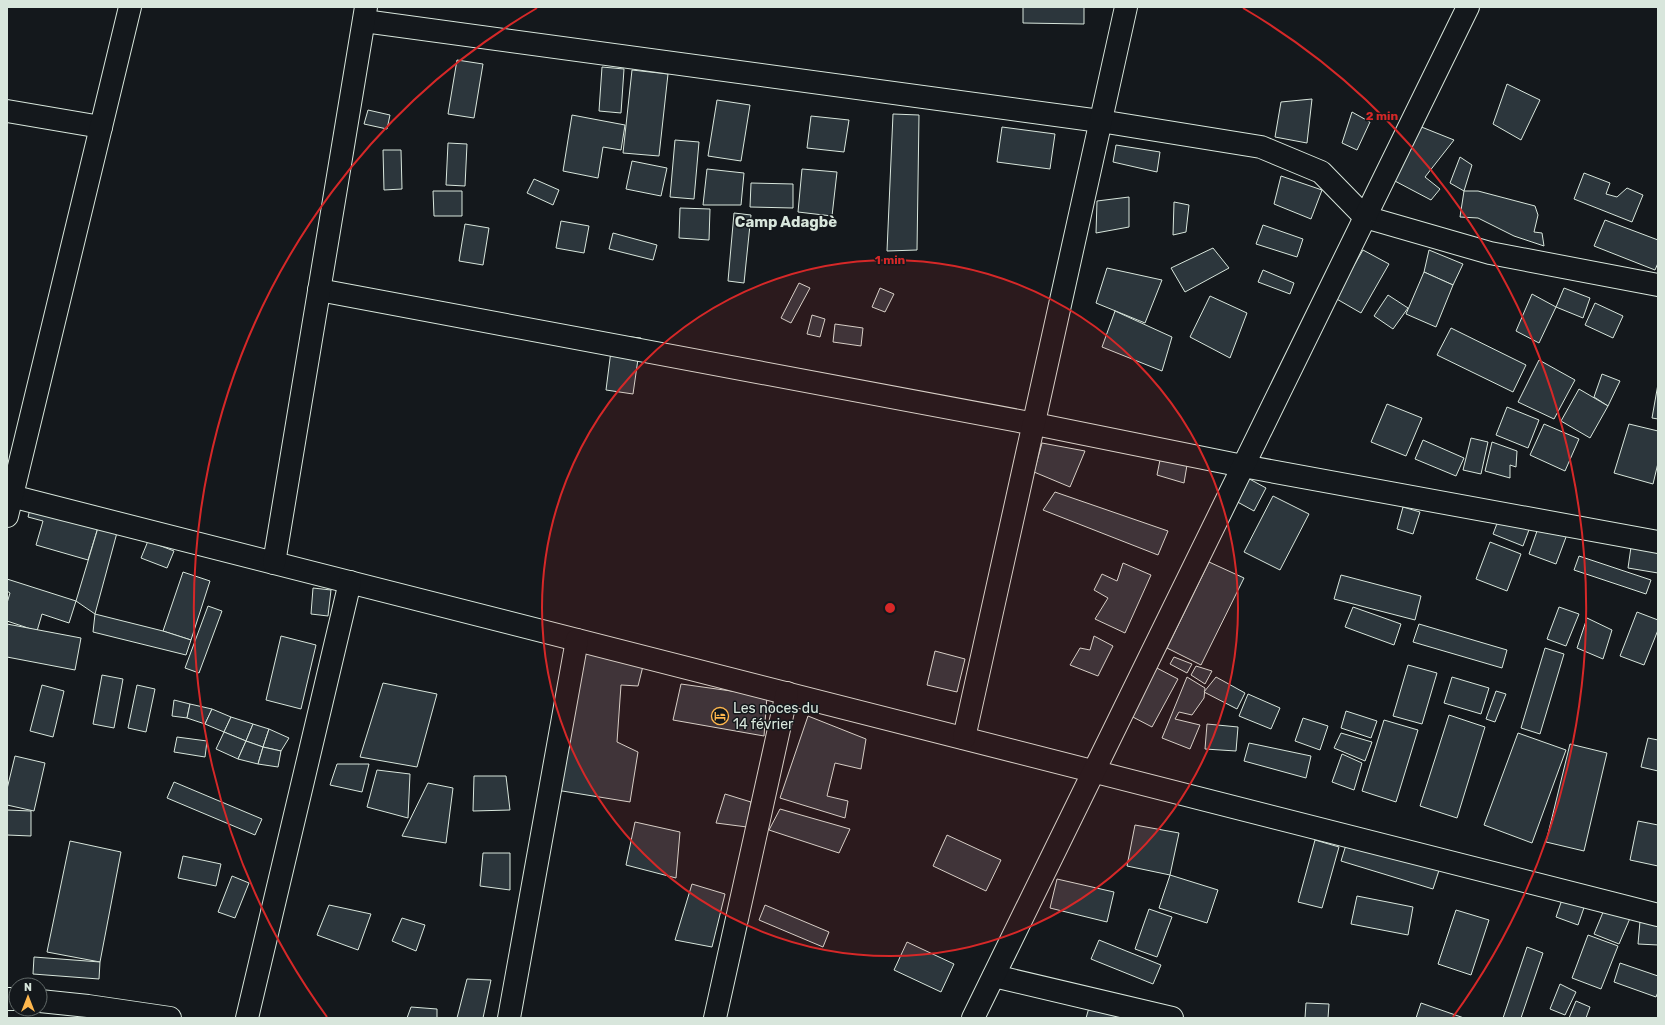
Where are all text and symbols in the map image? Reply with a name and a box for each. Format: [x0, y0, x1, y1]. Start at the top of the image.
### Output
text: 2 min [1366, 109, 1399, 123]
district label: Camp Adagbè [735, 213, 837, 231]
text: 1 min [875, 253, 906, 267]
centre of rings [883, 601, 897, 615]
place label: Les noces du 14 février [733, 700, 819, 733]
hotel icon: Les noces du 14 février [710, 706, 730, 726]
north arrow [8, 977, 48, 1017]
text: N [24, 981, 32, 994]

